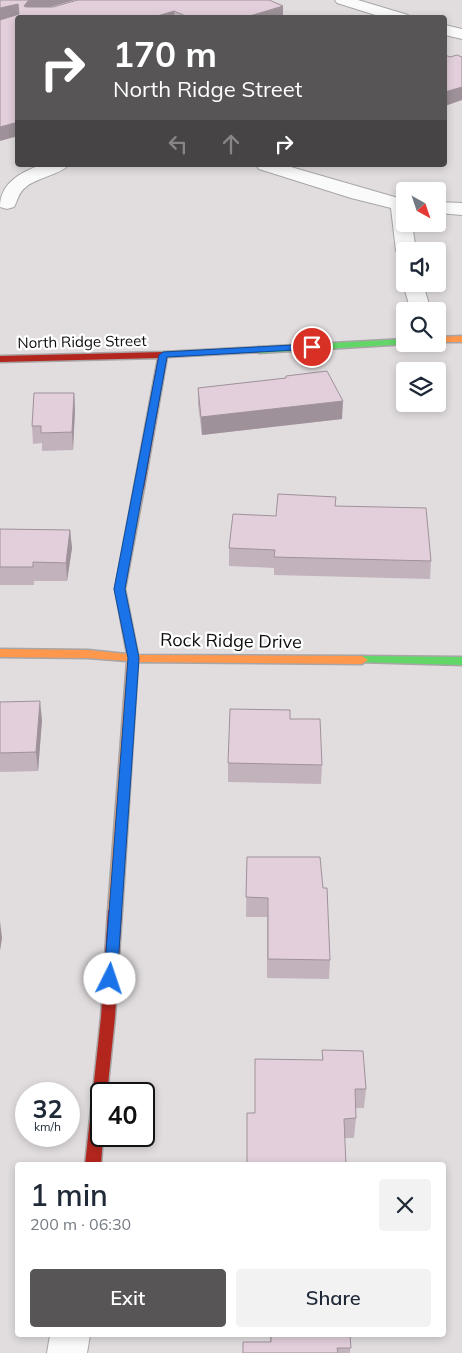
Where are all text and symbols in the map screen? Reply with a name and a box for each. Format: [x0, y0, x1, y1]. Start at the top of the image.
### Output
text: 170 m [113, 32, 217, 76]
icon: right [30, 35, 95, 100]
text: North Ridge Street [113, 75, 302, 103]
icon: left [164, 130, 192, 158]
icon: ahead [217, 130, 245, 158]
icon: right [270, 130, 298, 158]
north arrow [396, 182, 446, 232]
map controls [396, 182, 446, 412]
button: sound [396, 242, 446, 292]
button: search [396, 302, 446, 352]
pin [291, 326, 333, 368]
street label: North Ridge Street [17, 331, 147, 352]
icon: arrive [298, 333, 326, 361]
button: layers [396, 362, 446, 412]
street label: Rock Ridge Drive [160, 628, 302, 653]
position arrow [83, 952, 135, 1004]
speed limit sign: 40 [90, 1082, 155, 1147]
text: 32 [32, 1093, 63, 1124]
text: km/h [34, 1119, 61, 1134]
text: 1 min [30, 1176, 108, 1214]
button: close [379, 1179, 431, 1231]
text: 200 m · 06:30 [30, 1214, 131, 1234]
button: Exit [30, 1269, 226, 1327]
button: Share [236, 1269, 431, 1327]

